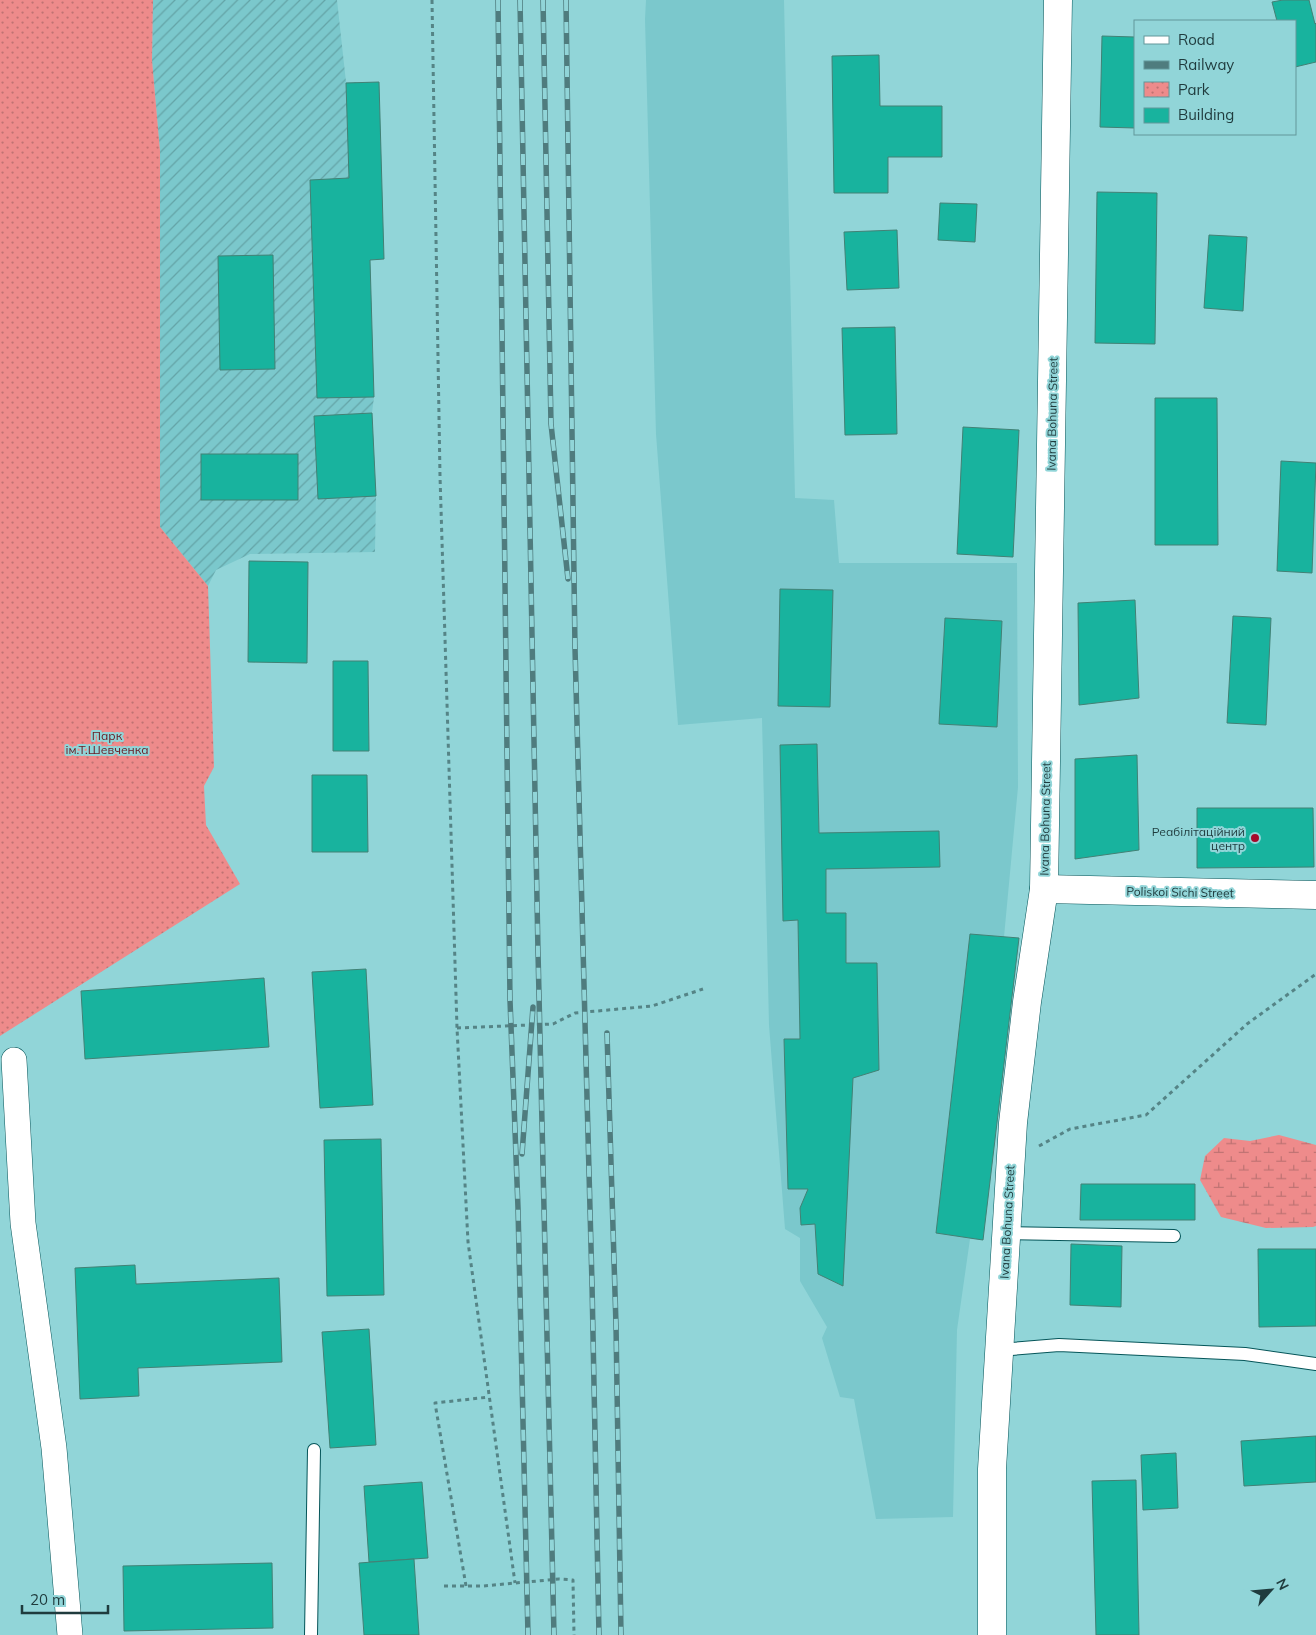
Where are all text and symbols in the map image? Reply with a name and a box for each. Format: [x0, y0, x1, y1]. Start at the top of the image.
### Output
legend [1134, 20, 1296, 135]
text: Road [1178, 30, 1215, 49]
text: Railway [1178, 55, 1234, 74]
text: Park [1178, 80, 1210, 99]
text: Building [1178, 105, 1234, 124]
street label: Ivana Bohuna Street [1044, 357, 1060, 471]
park label: Парк ім.Т.Шевченка [65, 728, 149, 757]
street label: Ivana Bohuna Street [1037, 762, 1053, 876]
place label: Реабілітаційний центр [1152, 824, 1245, 853]
marker: Реабілітаційний центр [1249, 832, 1261, 844]
street label: Poliskoi Sichi Street [1126, 884, 1234, 900]
street label: Ivana Bohuna Street [997, 1165, 1017, 1279]
north arrow [1246, 1565, 1296, 1615]
text: N [1272, 1575, 1293, 1593]
scale bar [22, 1582, 109, 1614]
text: 20 m [30, 1590, 65, 1609]

